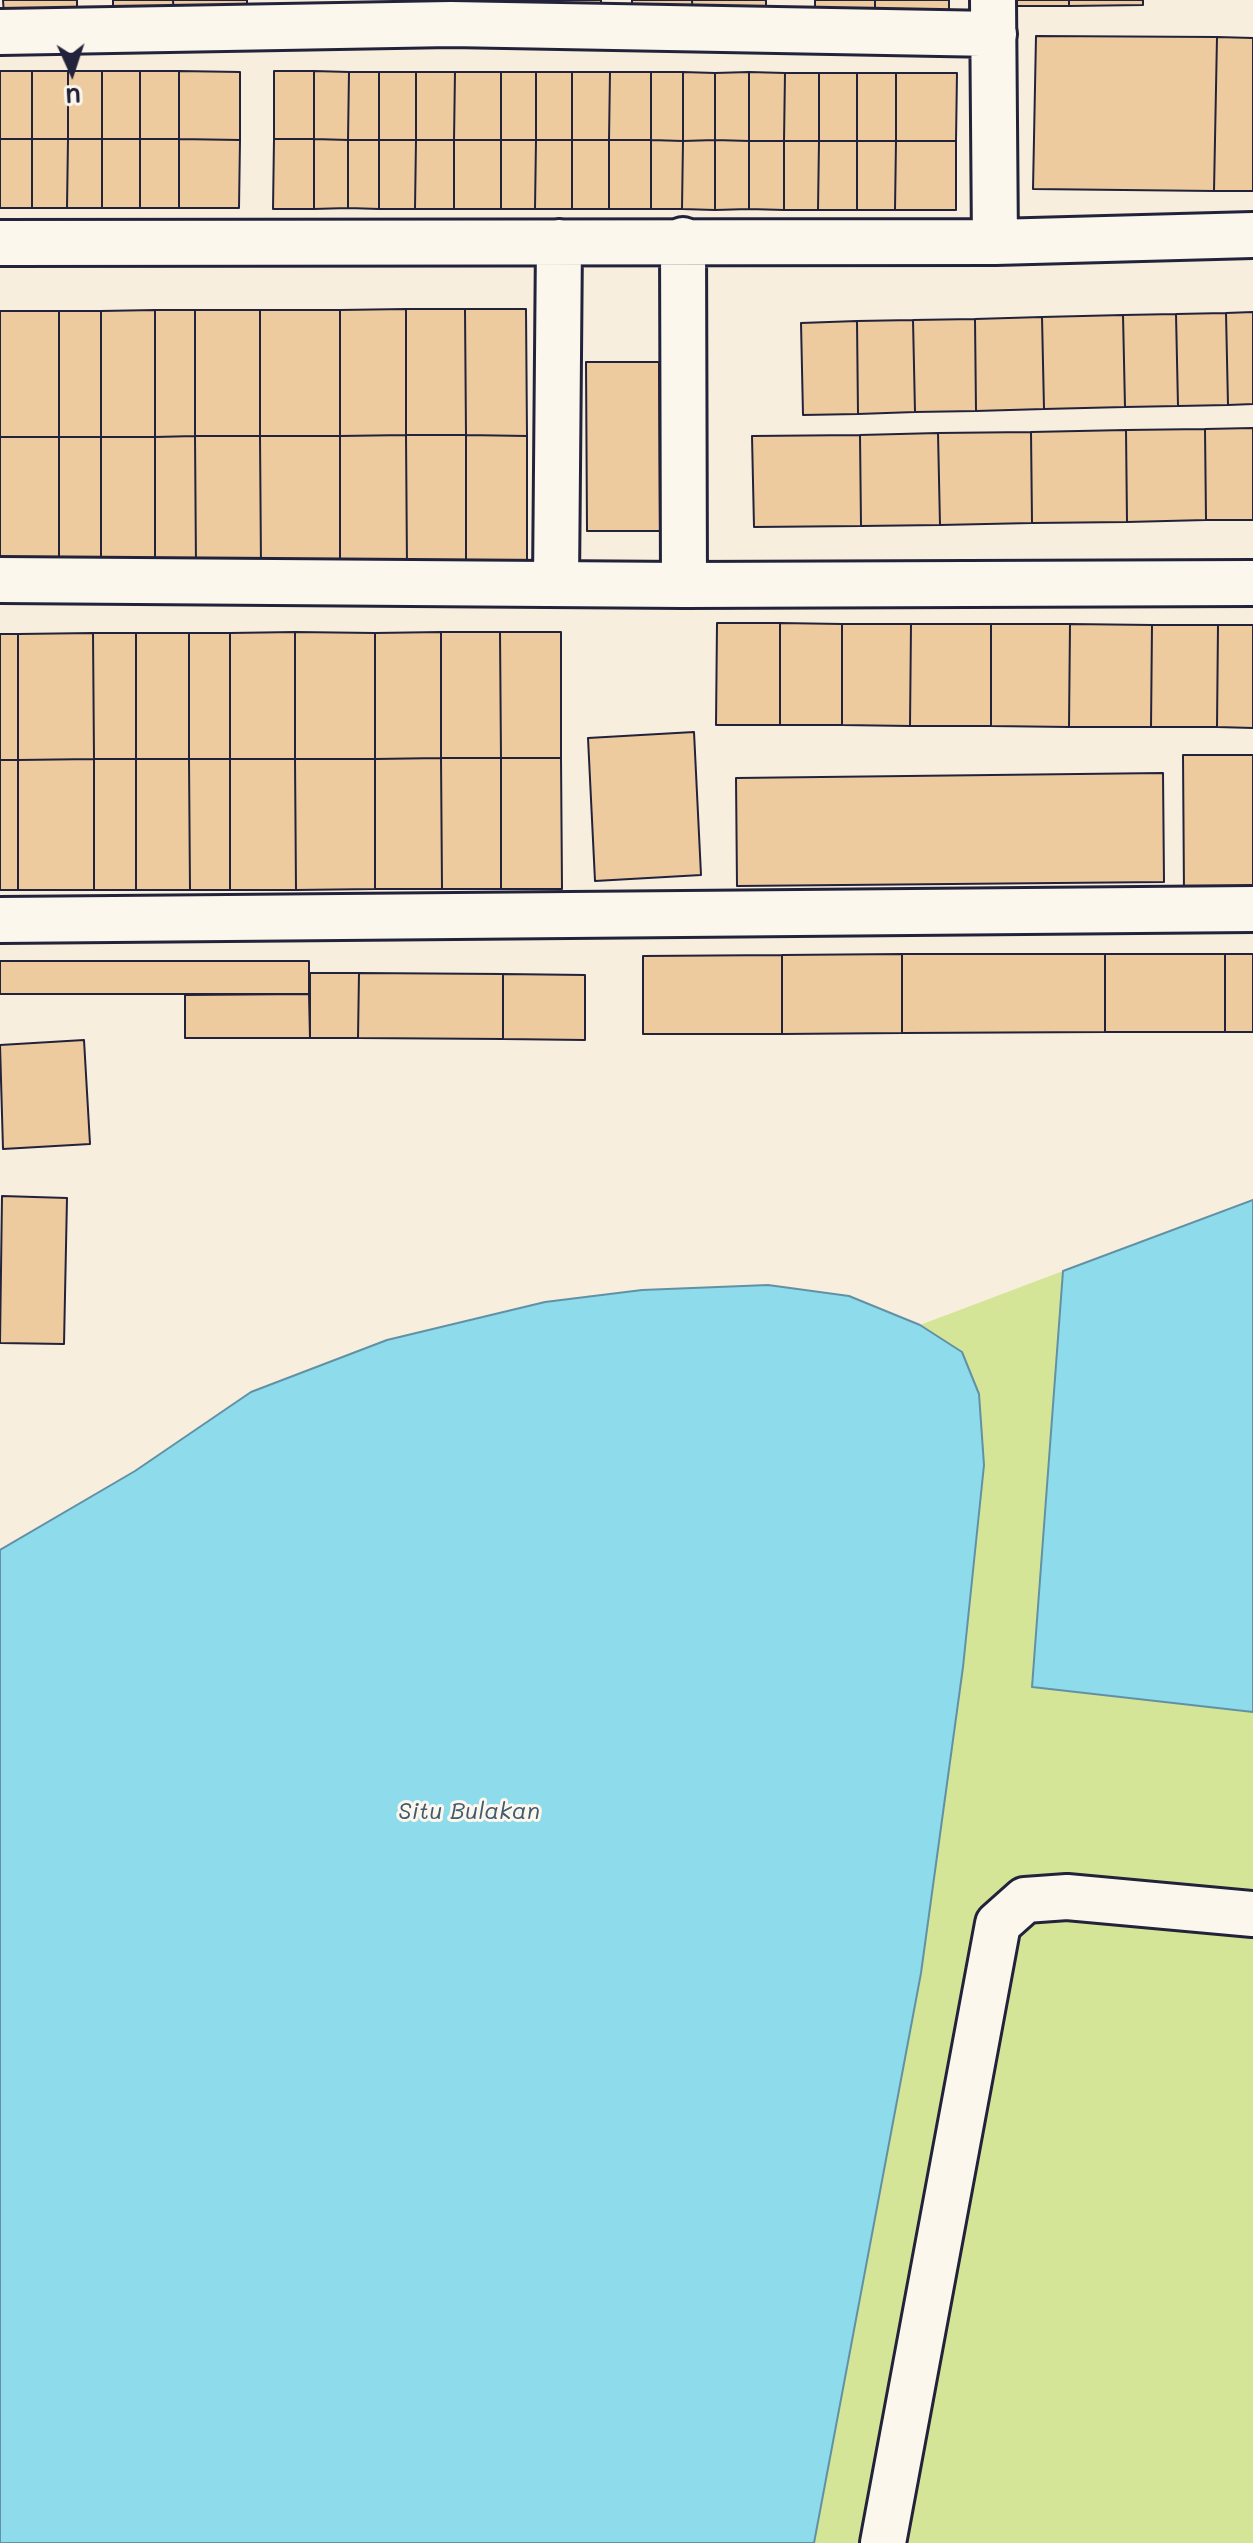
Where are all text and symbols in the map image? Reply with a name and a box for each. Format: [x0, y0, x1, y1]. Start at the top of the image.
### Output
north arrow [32, 32, 112, 112]
text: U [65, 82, 82, 111]
water label: Situ Bulakan [398, 1798, 540, 1826]

